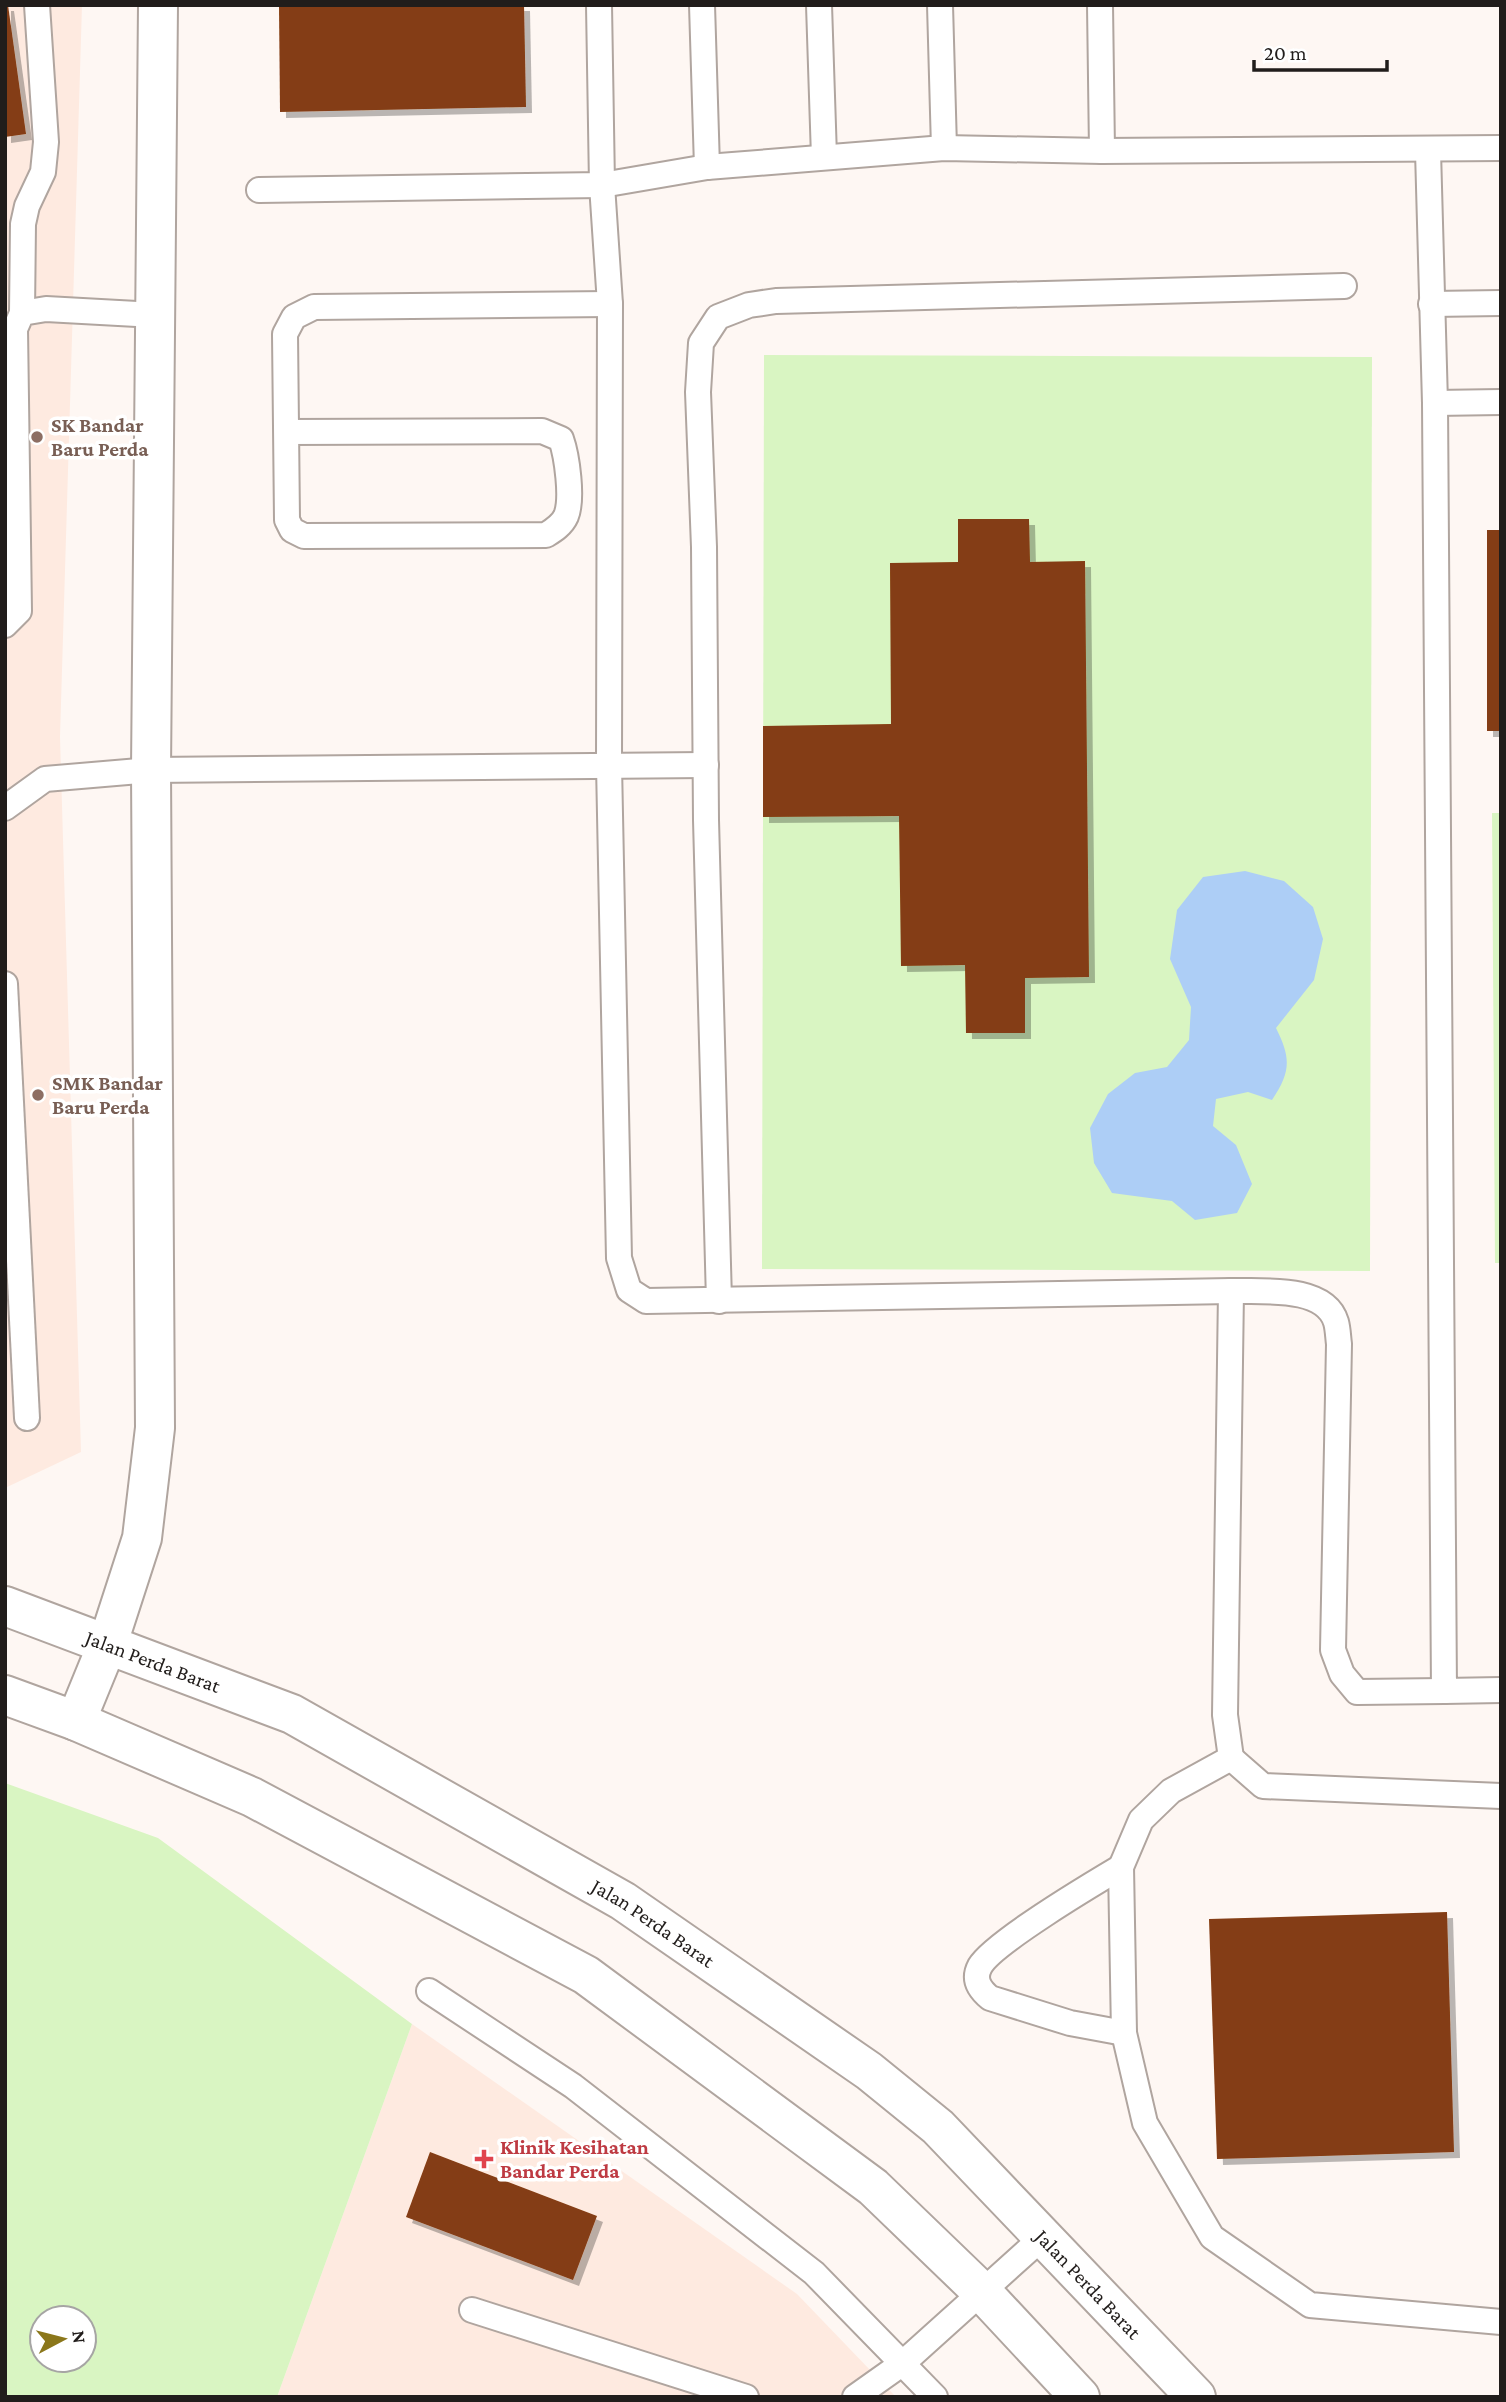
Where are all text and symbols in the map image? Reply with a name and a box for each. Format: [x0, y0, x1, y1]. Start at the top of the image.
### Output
scale bar [1254, 28, 1387, 72]
text: 20 m [1264, 41, 1307, 65]
place label: SK Bandar Baru Perda [51, 413, 149, 461]
marker: SK Bandar Baru Perda [29, 429, 45, 445]
place label: SMK Bandar Baru Perda [52, 1071, 164, 1119]
marker: SMK Bandar Baru Perda [30, 1087, 46, 1103]
street label: Jalan Perda Barat [80, 1625, 225, 1698]
street label: Jalan Perda Barat [586, 1873, 720, 1973]
place label: Klinik Kesihatan Bandar Perda [500, 2135, 649, 2183]
marker: Klinik Kesihatan Bandar Perda [474, 2149, 494, 2169]
street label: Jalan Perda Barat [1029, 2223, 1147, 2345]
north arrow [28, 2304, 98, 2374]
text: N [68, 2329, 91, 2345]

